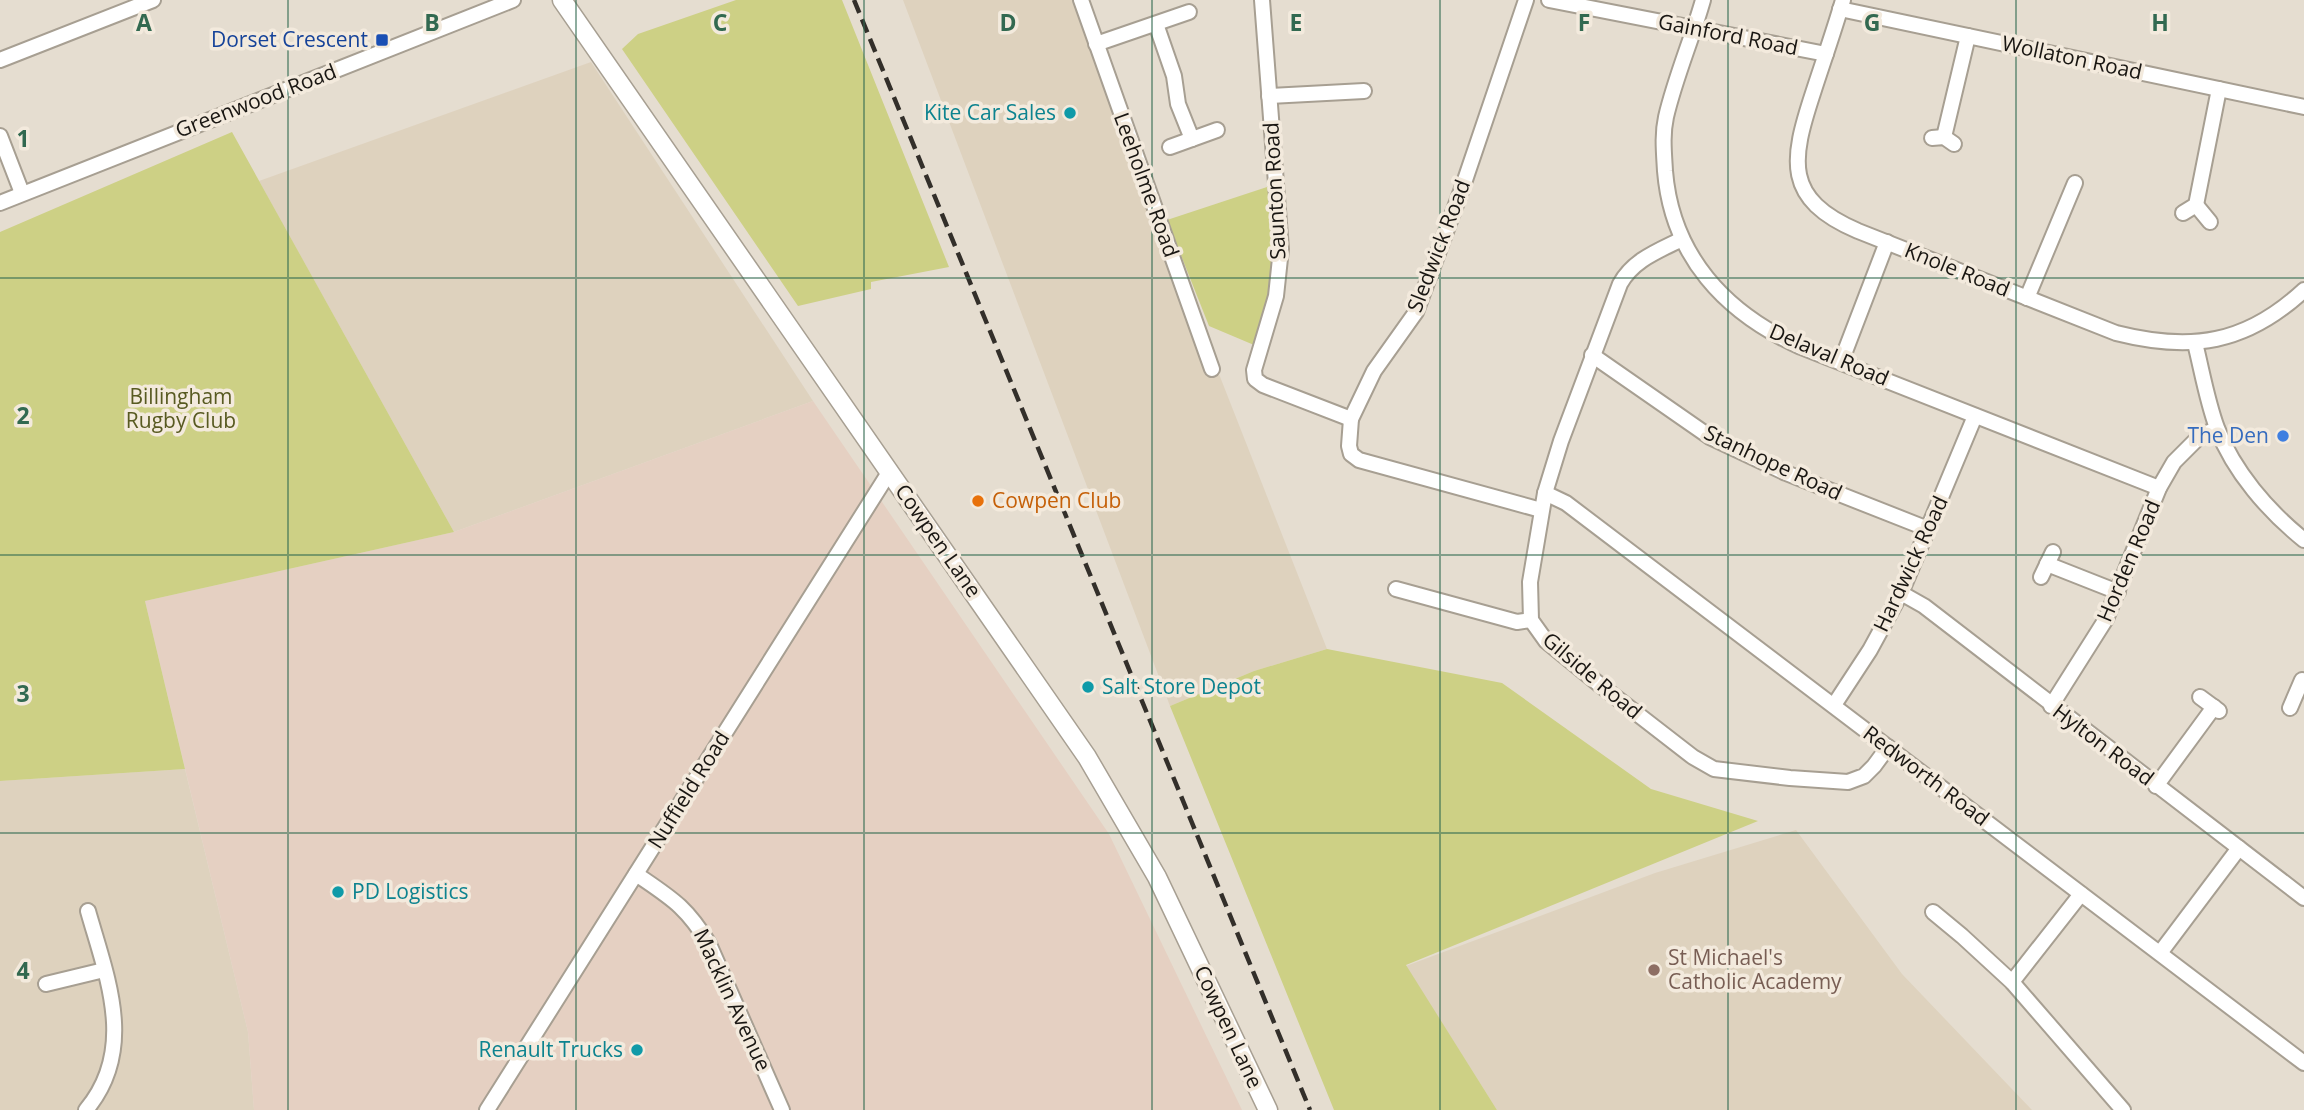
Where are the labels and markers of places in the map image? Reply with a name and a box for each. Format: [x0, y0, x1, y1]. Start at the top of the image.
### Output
place label: Dorset Crescent [211, 25, 368, 53]
marker: Dorset Crescent [374, 32, 390, 48]
place label: Kite Car Sales [924, 98, 1056, 126]
marker: Kite Car Sales [1062, 105, 1078, 121]
place label: The Den [2187, 421, 2269, 449]
marker: The Den [2275, 428, 2291, 444]
place label: Cowpen Club [992, 486, 1121, 514]
marker: Cowpen Club [970, 493, 986, 509]
place label: Salt Store Depot [1102, 672, 1261, 700]
marker: Salt Store Depot [1080, 679, 1096, 695]
place label: PD Logistics [352, 877, 468, 905]
marker: PD Logistics [330, 884, 346, 900]
place label: St Michael's Catholic Academy [1668, 943, 1842, 995]
marker: St Michael's Catholic Academy [1646, 962, 1662, 978]
place label: Renault Trucks [478, 1035, 623, 1063]
marker: Renault Trucks [629, 1042, 645, 1058]

